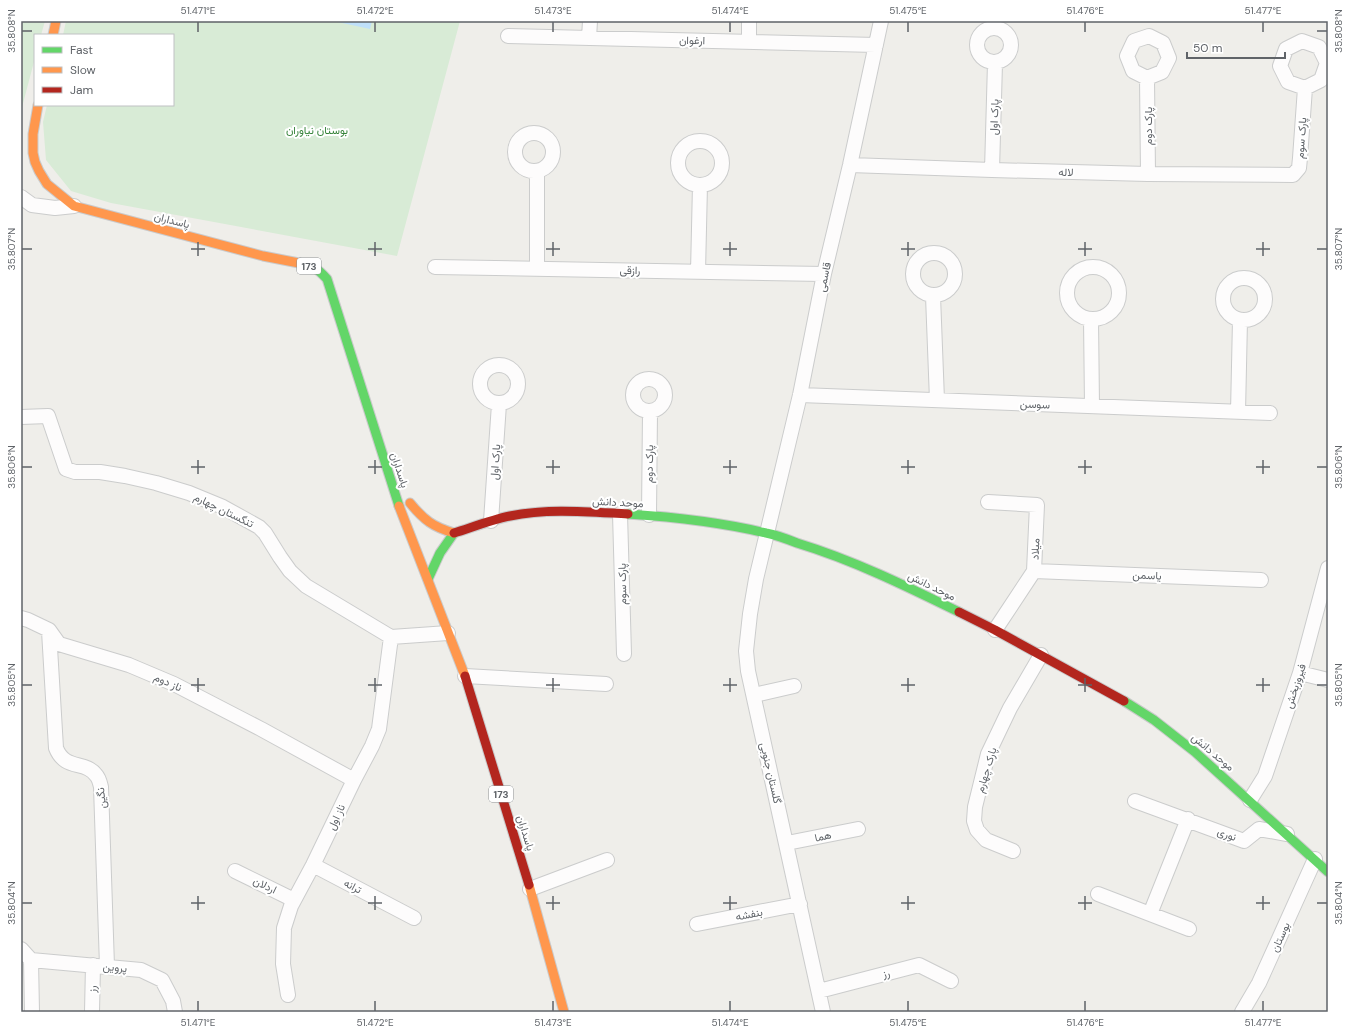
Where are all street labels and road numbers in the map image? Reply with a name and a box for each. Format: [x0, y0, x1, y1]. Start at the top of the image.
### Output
street label: ارغوان [679, 33, 705, 47]
street label: پارک اول [986, 99, 1003, 135]
street label: پارک دوم [1141, 107, 1156, 145]
street label: پارک سوم [1293, 117, 1310, 159]
street label: لاله [1058, 165, 1074, 179]
street label: پاسداران [152, 209, 191, 232]
road number: 173 [297, 258, 321, 274]
street label: قاسمی [814, 261, 834, 293]
street label: رازقی [620, 263, 641, 277]
street label: سوسن [1020, 396, 1051, 412]
street label: پارک اول [487, 444, 504, 481]
street label: پارک دوم [642, 445, 657, 483]
street label: پاسداران [387, 451, 412, 490]
street label: تنگستان چهارم [191, 489, 257, 532]
street label: موحد دانش [592, 494, 644, 510]
street label: میلاد [1027, 538, 1043, 560]
street label: پارک سوم [615, 563, 630, 605]
street label: یاسمن [1132, 567, 1162, 583]
street label: موحد دانش [906, 568, 958, 604]
street label: فیروزبخش [1281, 662, 1309, 710]
street label: ناز دوم [151, 670, 184, 695]
street label: موحد دانش [1189, 730, 1237, 774]
street label: گلستان جنوبی [757, 741, 785, 805]
street label: پارک چهارم [972, 746, 1000, 795]
road number: 173 [489, 786, 513, 802]
street label: نگین [93, 787, 109, 809]
street label: ناز اول [324, 802, 348, 832]
street label: پاسداران [513, 814, 538, 853]
street label: نوری [1215, 824, 1239, 844]
street label: هما [813, 827, 833, 845]
street label: اردلان [251, 873, 279, 897]
street label: ترانه [342, 876, 365, 897]
street label: بنفشه [734, 905, 764, 923]
street label: بوستان [1267, 920, 1293, 954]
street label: پروین [102, 959, 128, 976]
street label: رز [880, 965, 892, 981]
street label: رز [85, 985, 99, 994]

